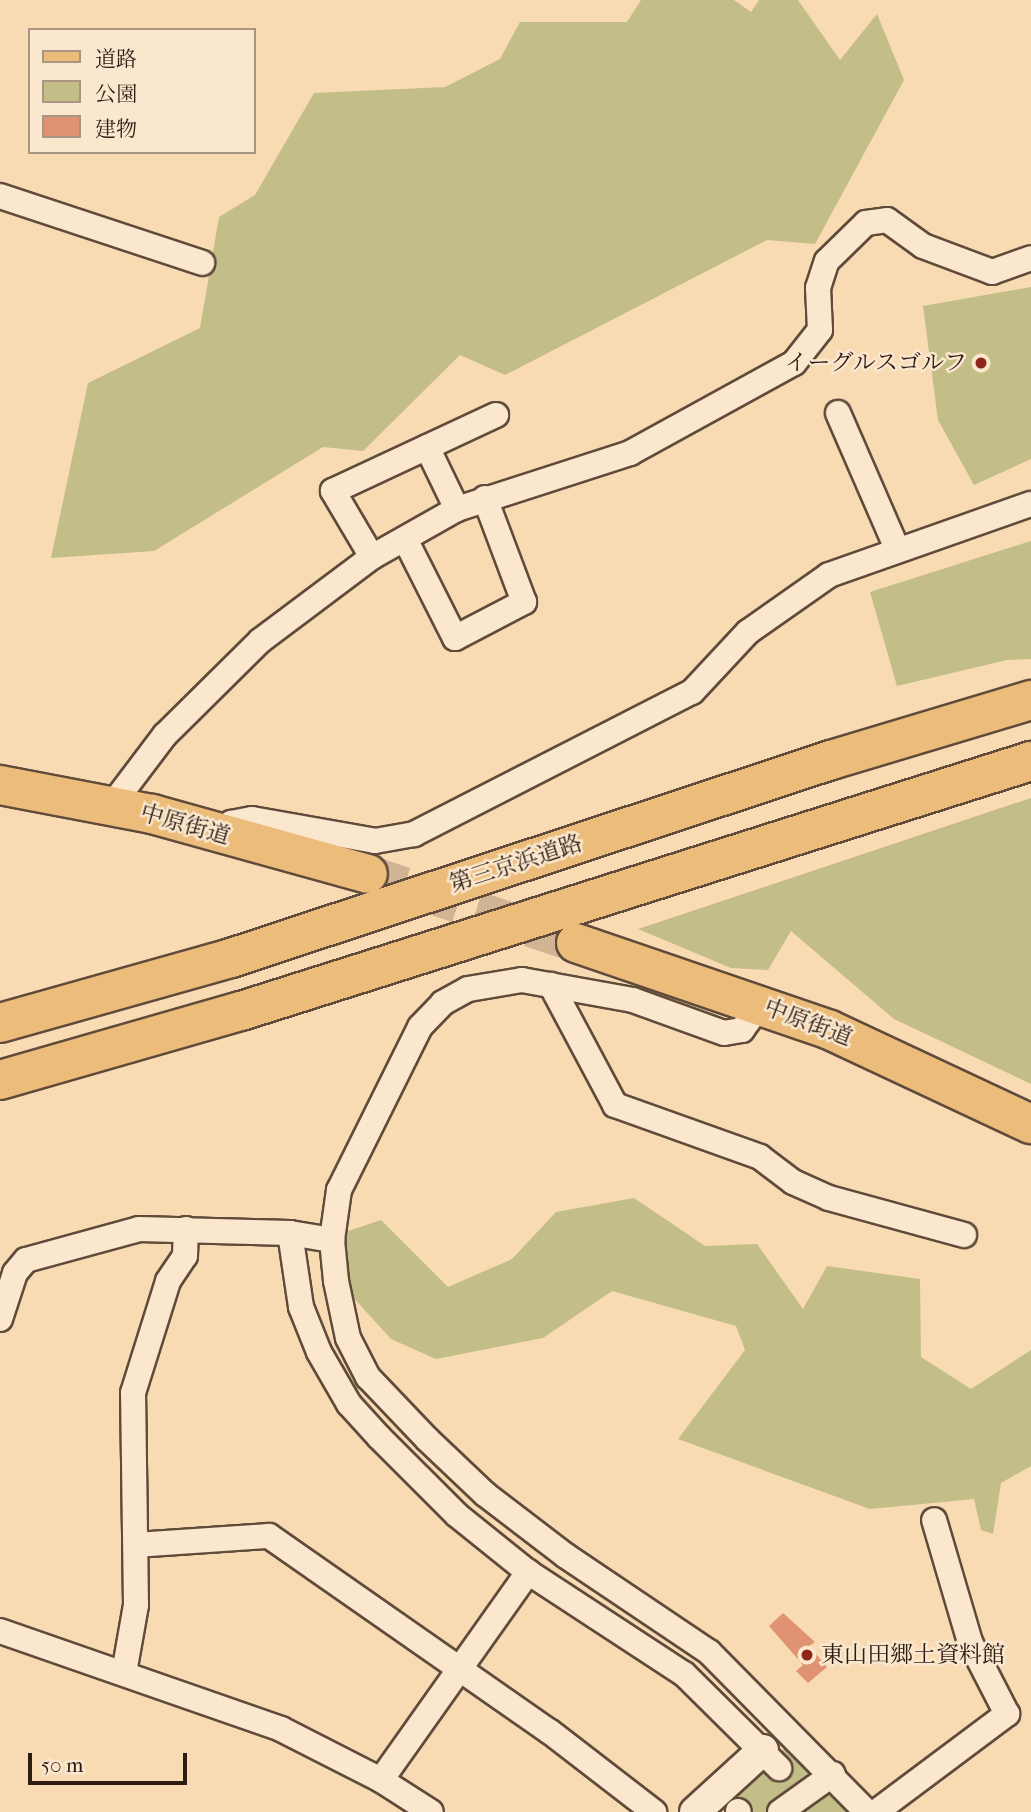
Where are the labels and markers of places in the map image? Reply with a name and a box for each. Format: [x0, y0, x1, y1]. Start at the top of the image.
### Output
place label: イーグルスゴルフ [783, 349, 967, 377]
marker: イーグルスゴルフ [973, 355, 989, 371]
place label: 東山田郷土資料館 [821, 1641, 1005, 1669]
marker: 東山田郷土資料館 [799, 1647, 815, 1663]

